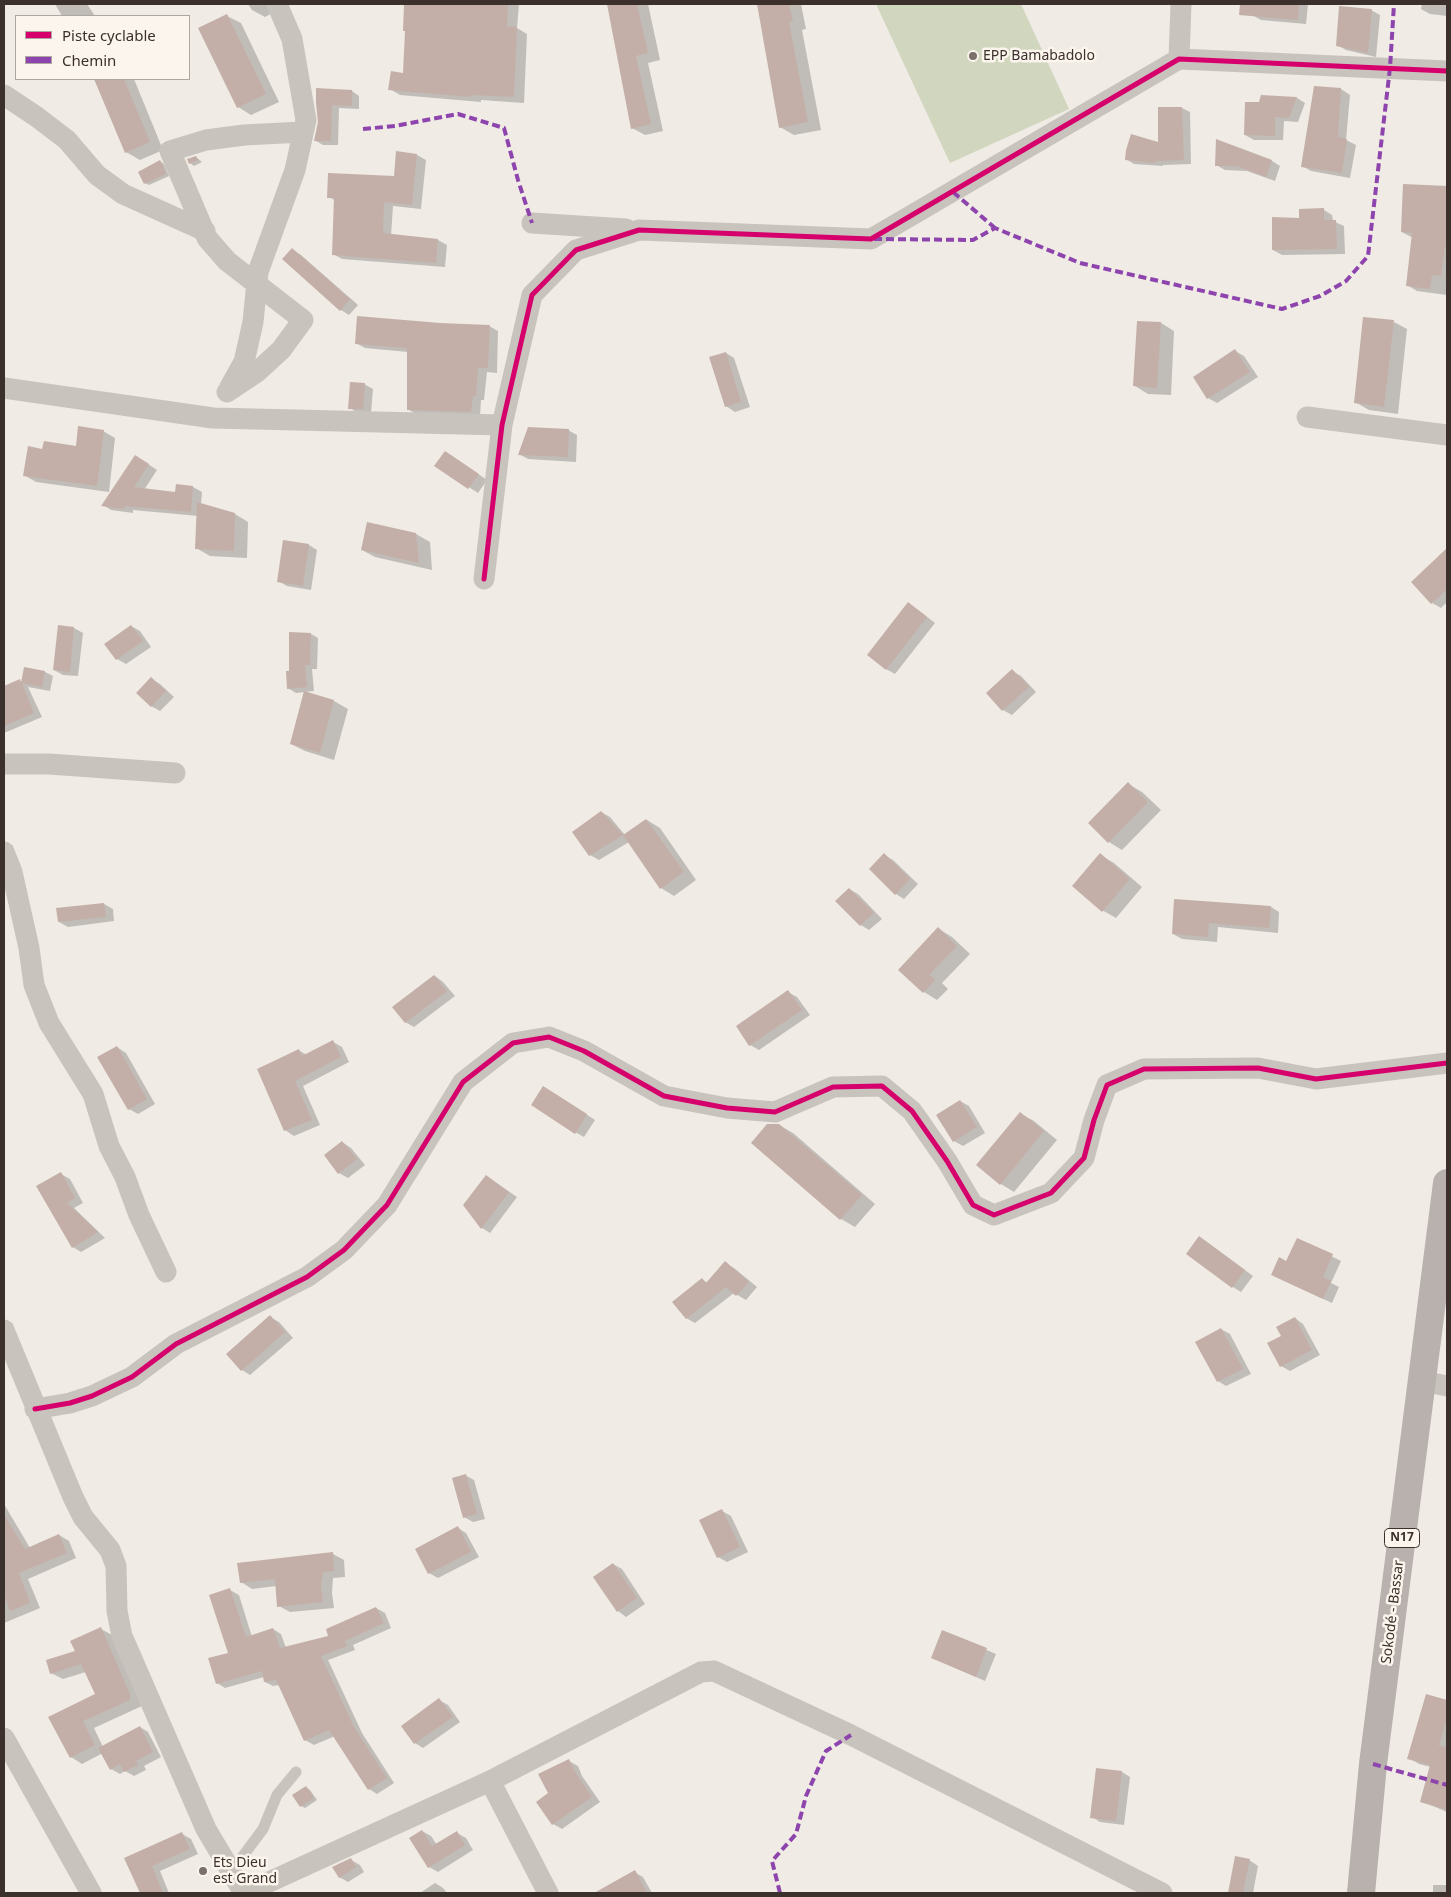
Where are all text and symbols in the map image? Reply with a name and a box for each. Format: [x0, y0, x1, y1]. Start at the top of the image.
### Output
legend [15, 15, 190, 80]
text: Piste cyclable [62, 25, 156, 45]
place label: EPP Bamabadolo [983, 48, 1095, 64]
text: Chemin [62, 50, 116, 70]
marker: EPP Bamabadolo [967, 50, 979, 62]
road number: N17 [1384, 1529, 1420, 1548]
street label: Sokodé - Bassar [1378, 1559, 1408, 1665]
place label: Ets Dieu est Grand [213, 1855, 277, 1888]
marker: Ets Dieu est Grand [197, 1865, 209, 1877]

